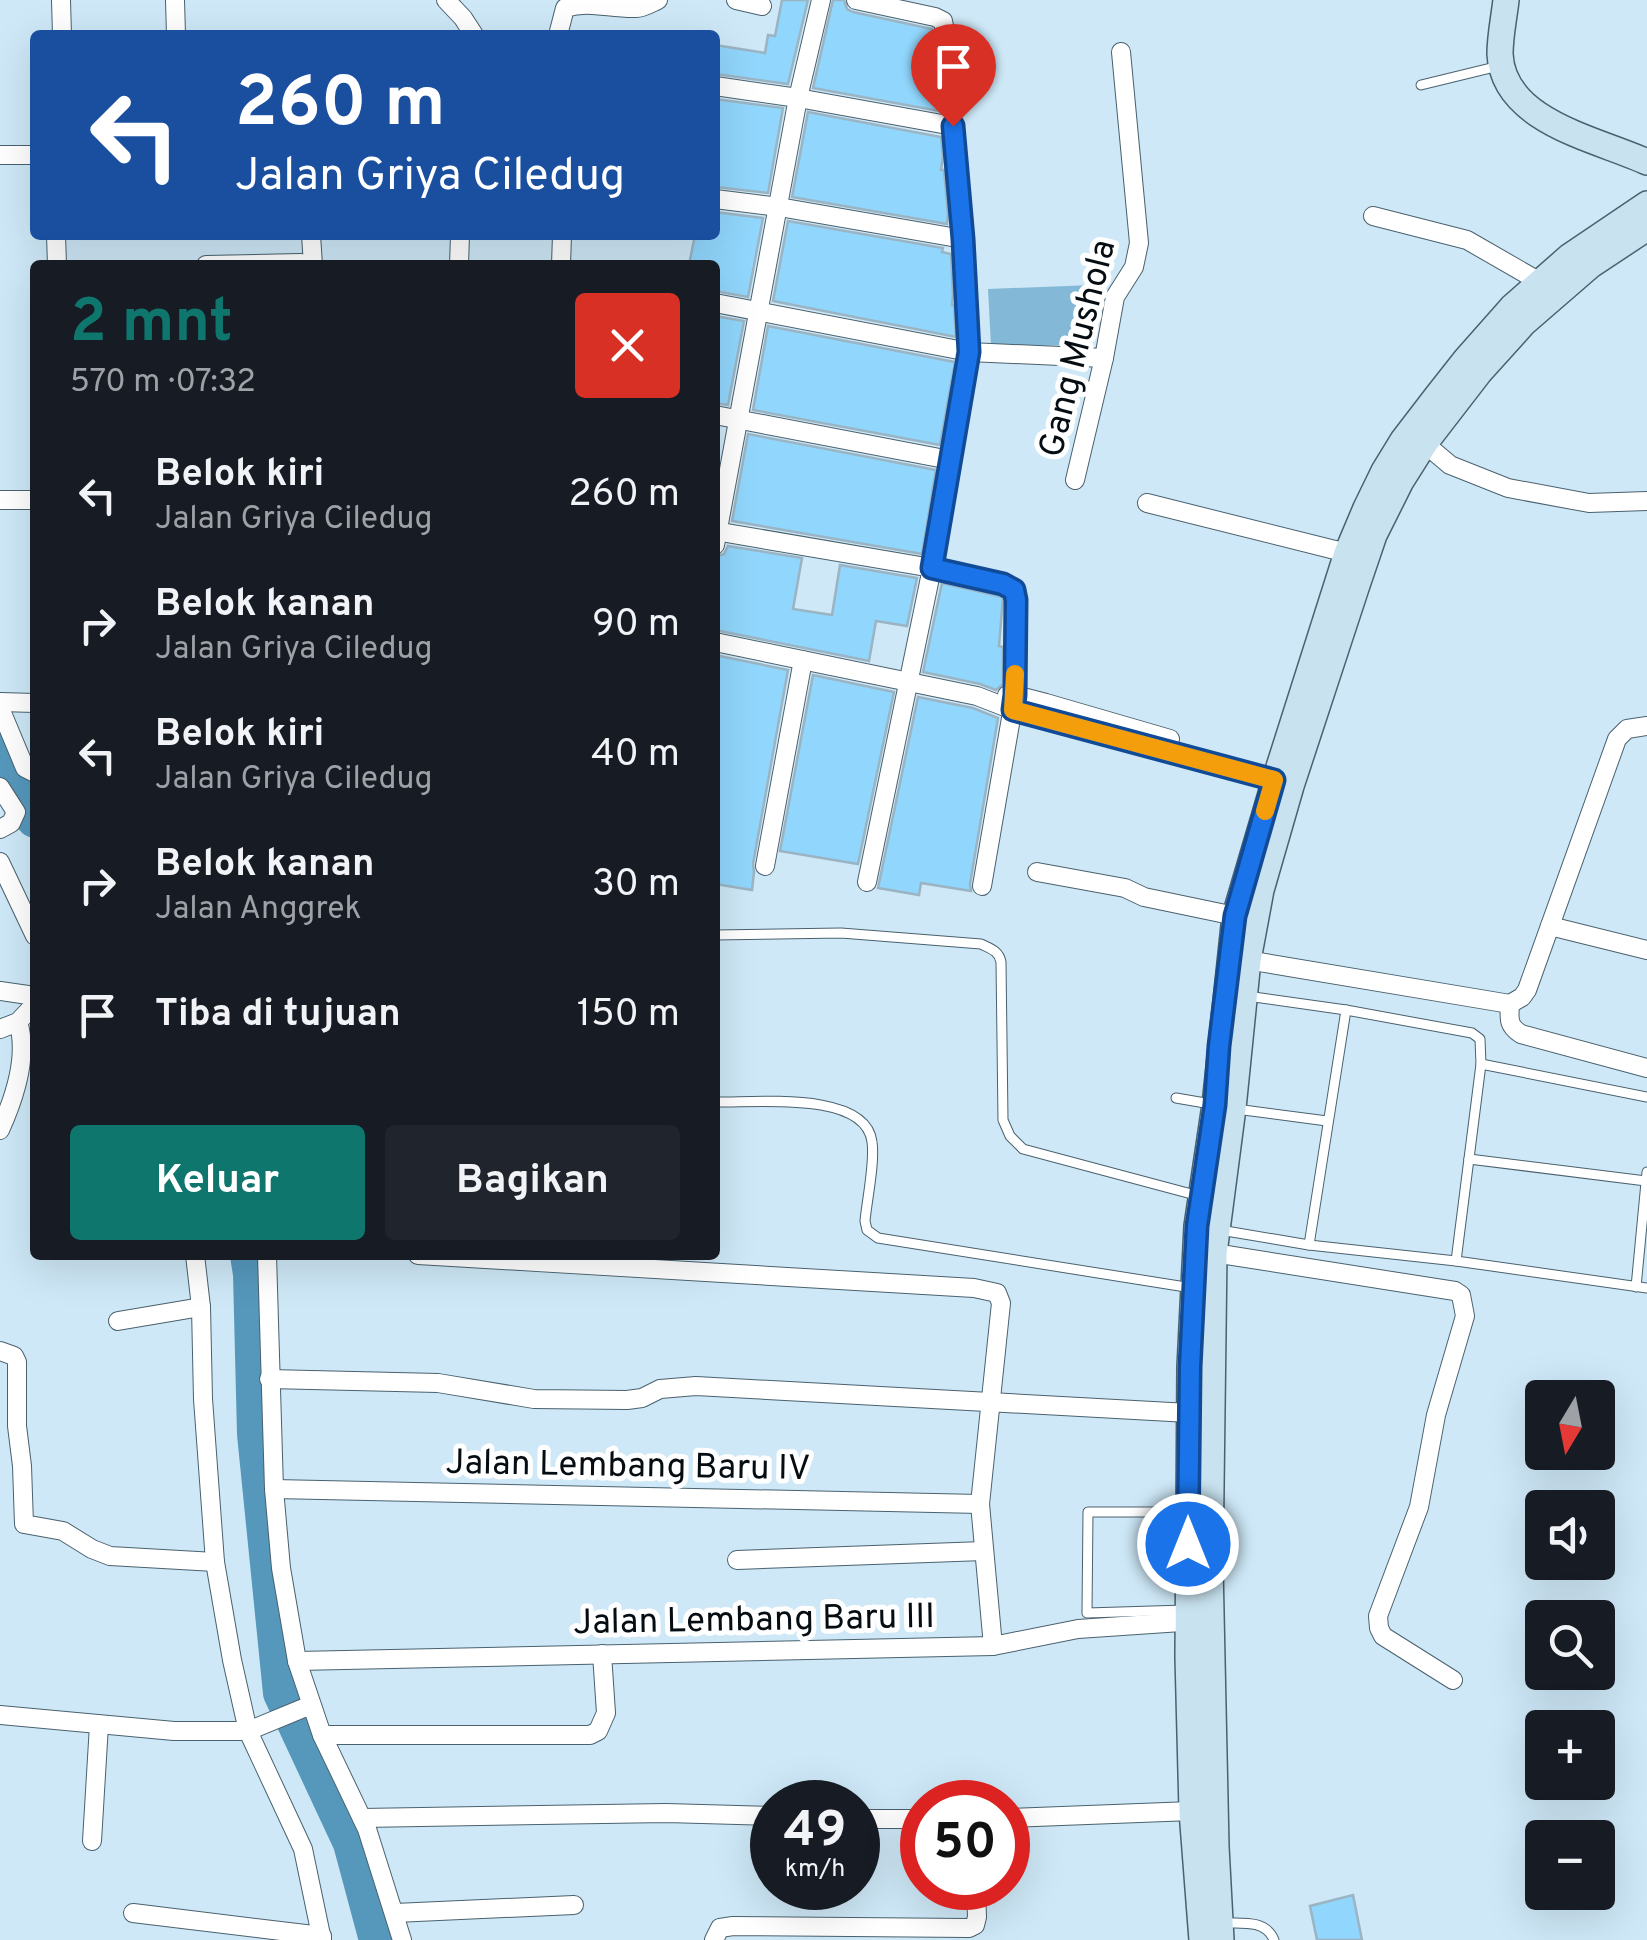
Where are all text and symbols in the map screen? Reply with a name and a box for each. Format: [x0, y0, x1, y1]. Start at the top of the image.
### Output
pin [911, 24, 996, 127]
icon: arrive [926, 39, 981, 94]
text: 260 m [235, 62, 446, 151]
icon: left [70, 70, 200, 200]
text: Jalan Griya Ciledug [235, 149, 625, 206]
street label: Gang Mushola [1031, 235, 1127, 462]
text: 2 mnt [70, 287, 233, 363]
button: close [575, 293, 680, 398]
text: 570 m · 07:32 [70, 363, 256, 403]
text: Belok kiri [155, 451, 324, 500]
icon: left [70, 468, 125, 523]
text: 260 m [569, 471, 680, 520]
text: Jalan Griya Ciledug [155, 500, 432, 540]
text: Belok kanan [155, 581, 374, 630]
icon: right [70, 598, 125, 653]
text: 90 m [592, 601, 680, 650]
text: Jalan Griya Ciledug [155, 630, 432, 670]
text: Belok kiri [155, 711, 324, 760]
icon: left [70, 728, 125, 783]
text: 40 m [591, 731, 680, 780]
text: Jalan Griya Ciledug [155, 760, 432, 800]
text: Belok kanan [155, 841, 374, 890]
icon: right [70, 858, 125, 913]
text: 30 m [592, 861, 680, 910]
text: Jalan Anggrek [155, 890, 361, 930]
icon: arrive [70, 988, 125, 1043]
text: Tiba di tujuan [155, 991, 401, 1040]
text: 150 m [577, 991, 680, 1040]
button: Keluar [70, 1125, 365, 1240]
button: Bagikan [385, 1125, 680, 1240]
north arrow [1525, 1380, 1615, 1470]
map controls [1525, 1380, 1615, 1910]
street label: Jalan Lembang Baru IV [445, 1442, 811, 1492]
button: sound [1525, 1490, 1615, 1580]
position arrow [1136, 1492, 1240, 1596]
street label: Jalan Lembang Baru III [573, 1596, 935, 1646]
button: search [1525, 1600, 1615, 1690]
button: + [1525, 1710, 1615, 1800]
speed limit sign: 50 [900, 1780, 1030, 1910]
text: 49 [784, 1801, 846, 1864]
button: − [1525, 1820, 1615, 1910]
text: km/h [785, 1854, 845, 1886]

